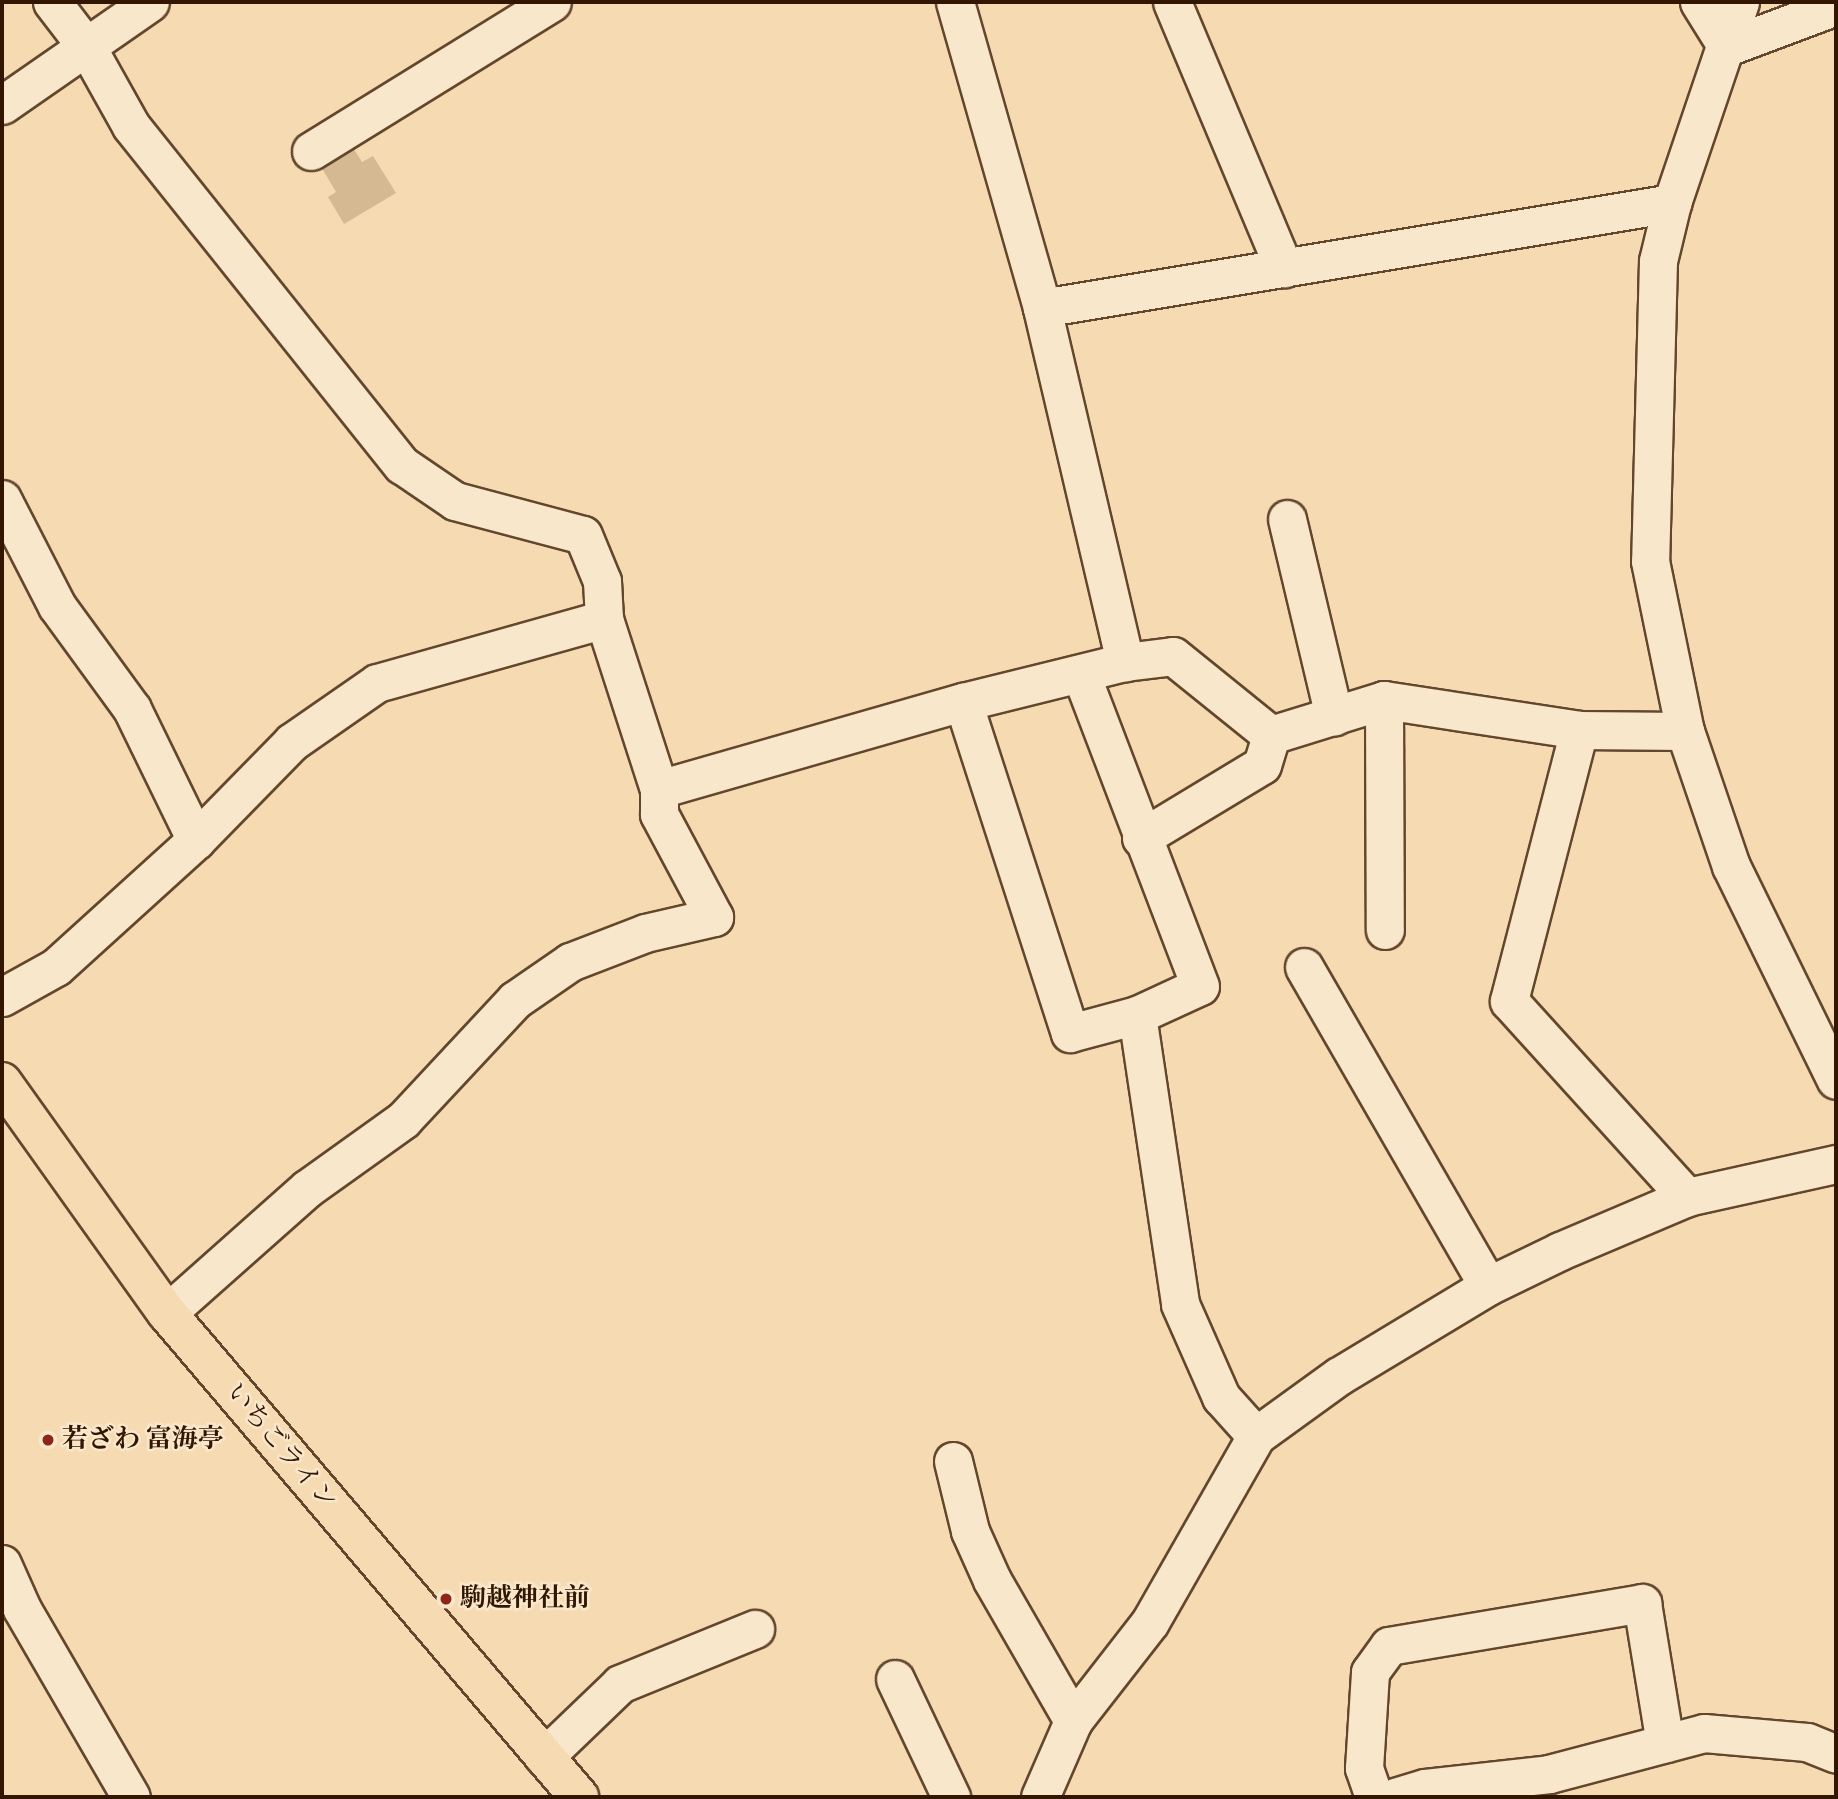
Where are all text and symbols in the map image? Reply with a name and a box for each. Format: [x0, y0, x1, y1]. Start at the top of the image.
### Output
street label: いちごライン [219, 1377, 343, 1517]
place label: 若ざわ 富海亭 [62, 1424, 224, 1456]
marker: 若ざわ 富海亭 [40, 1432, 56, 1448]
place label: 駒越神社前 [460, 1583, 590, 1615]
marker: 駒越神社前 [438, 1591, 454, 1607]

